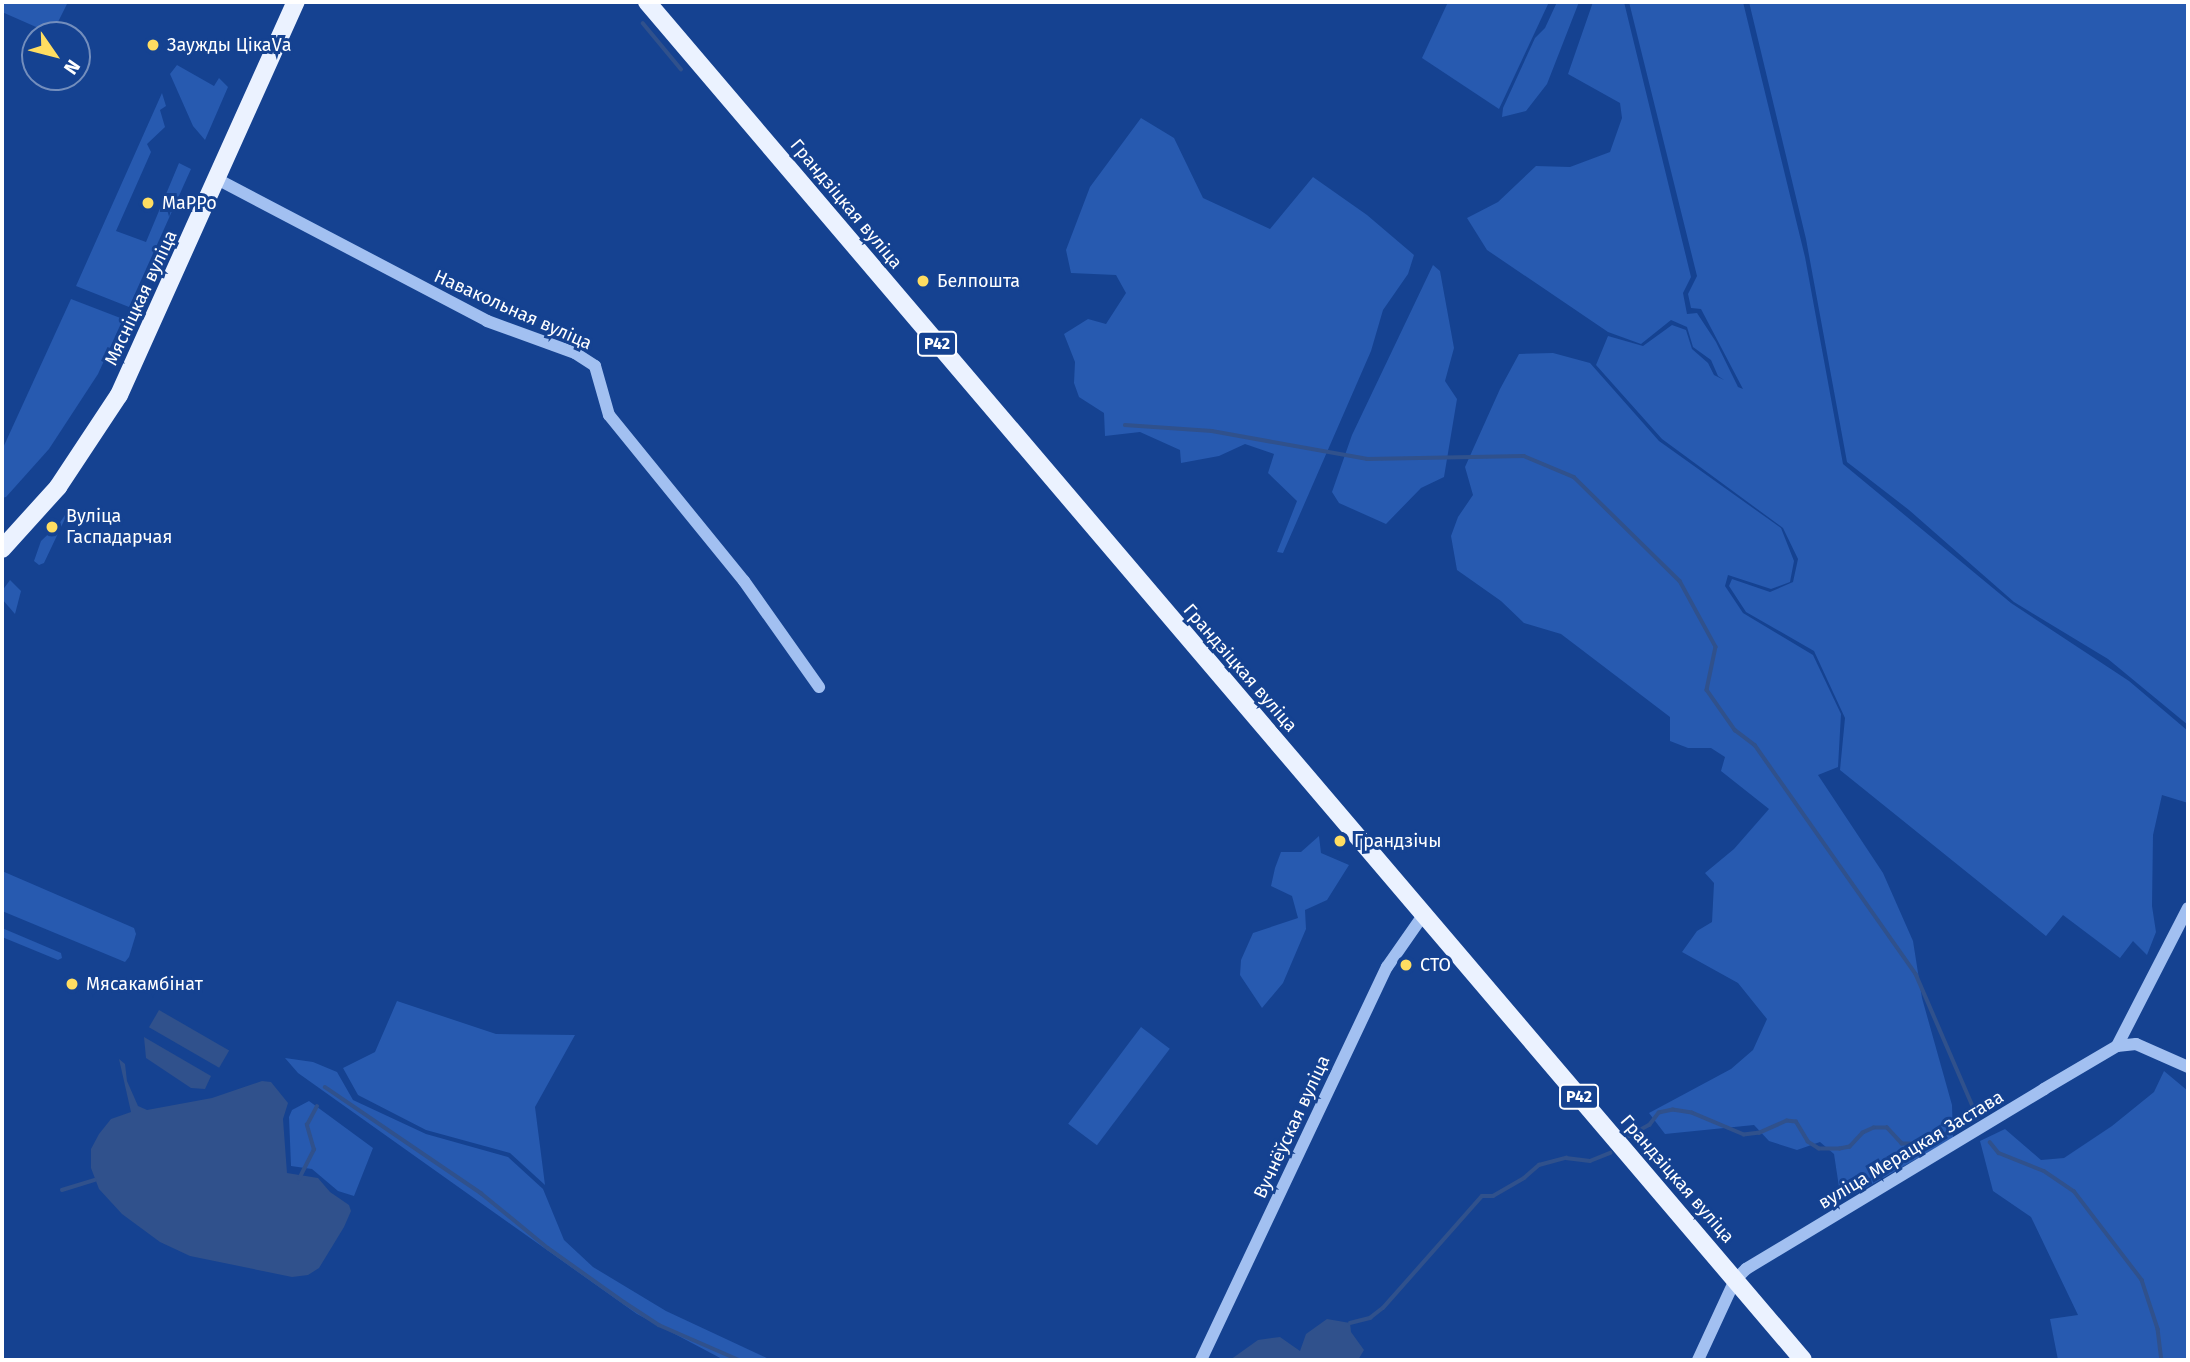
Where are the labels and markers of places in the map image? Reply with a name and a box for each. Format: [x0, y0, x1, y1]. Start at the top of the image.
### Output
place label: Заужды ЦікаVа [167, 34, 291, 56]
marker: Заужды ЦікаVа [145, 37, 161, 53]
place label: МаРРо [162, 192, 217, 214]
marker: МаРРо [140, 195, 156, 211]
place label: Белпошта [937, 270, 1020, 292]
marker: Белпошта [915, 273, 931, 289]
place label: Вуліца Гаспадарчая [66, 506, 172, 548]
marker: Вуліца Гаспадарчая [44, 519, 60, 535]
place label: Грандзічы [1354, 830, 1441, 852]
marker: Грандзічы [1332, 833, 1348, 849]
place label: СТО [1420, 954, 1451, 976]
marker: СТО [1398, 957, 1414, 973]
place label: Мясакамбінат [86, 973, 203, 995]
marker: Мясакамбінат [64, 976, 80, 992]

